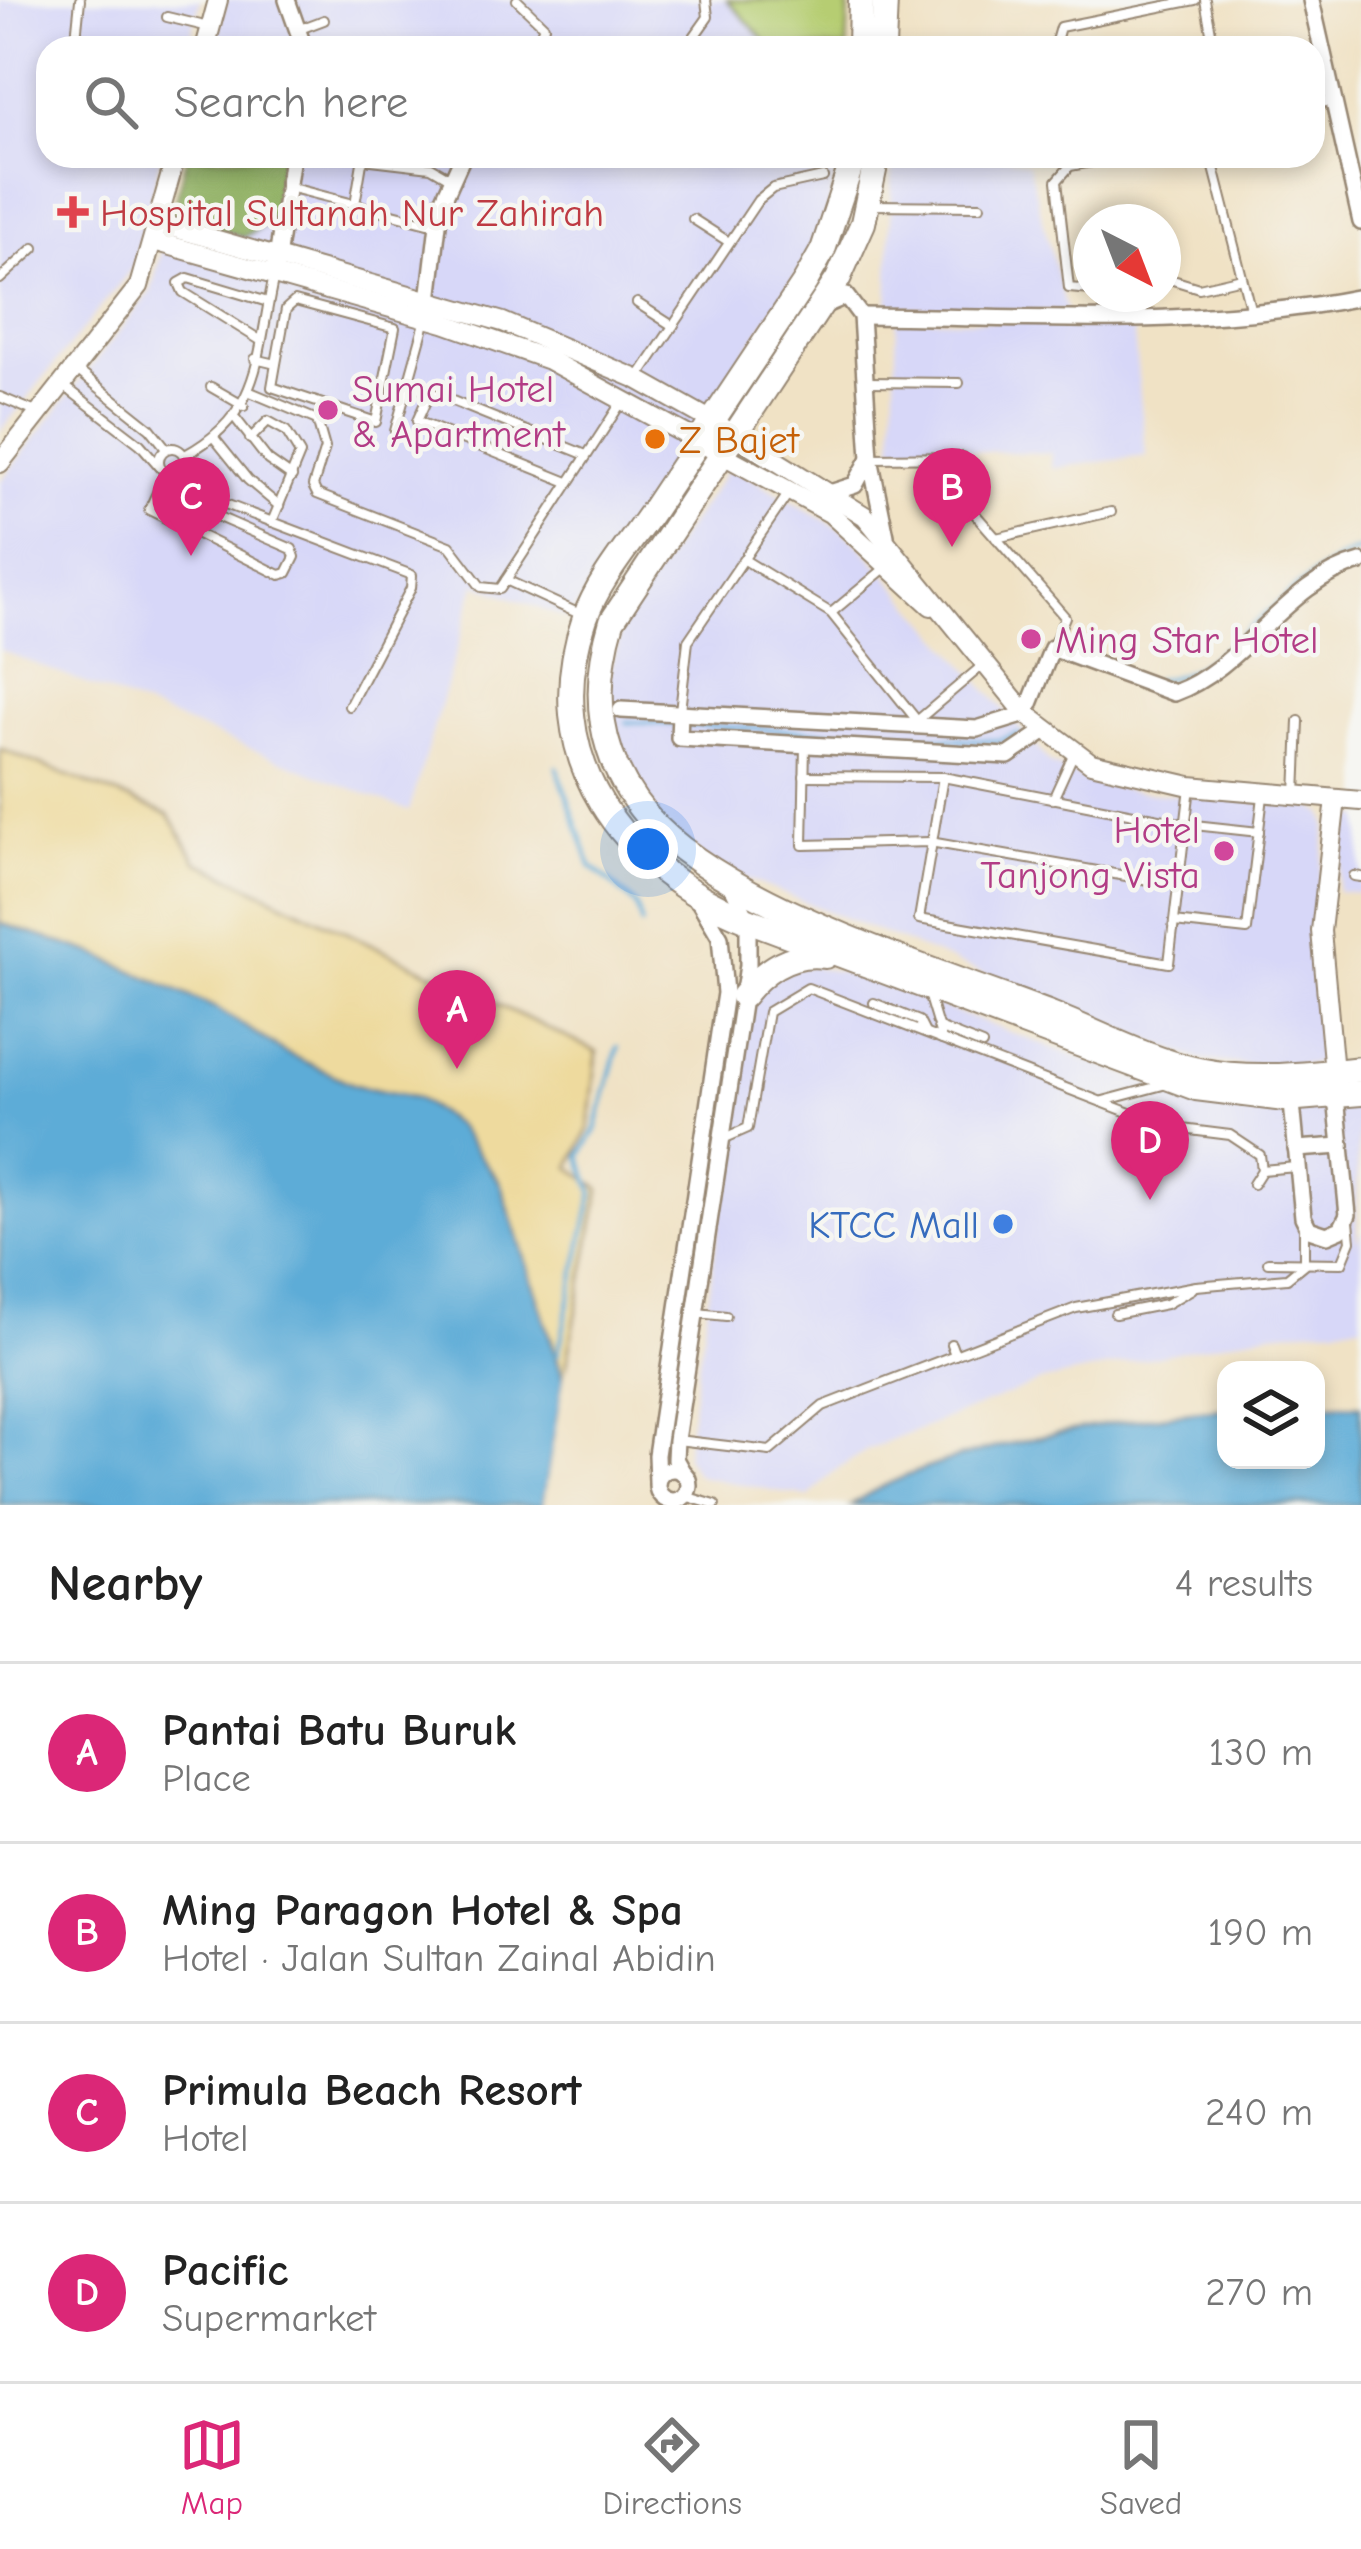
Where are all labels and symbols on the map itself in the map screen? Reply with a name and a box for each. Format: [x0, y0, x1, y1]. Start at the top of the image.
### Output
place label: Hospital Sultanah Nur Zahirah [100, 191, 604, 236]
marker: Hospital Sultanah Nur Zahirah [57, 196, 89, 228]
north arrow [1073, 204, 1181, 312]
place label: Sumai Hotel & Apartment [352, 367, 567, 457]
marker: Sumai Hotel & Apartment [315, 397, 341, 423]
place label: Z Bajet [679, 418, 801, 463]
marker: Z Bajet [642, 426, 668, 452]
pin: B [913, 448, 991, 547]
pin: C [152, 457, 230, 556]
place label: Ming Star Hotel [1055, 618, 1319, 663]
marker: Ming Star Hotel [1018, 626, 1044, 652]
place label: Hotel Tanjong Vista [980, 808, 1200, 898]
your location [618, 819, 678, 879]
marker: Hotel Tanjong Vista [1211, 838, 1237, 864]
pin: A [418, 970, 496, 1069]
pin: D [1111, 1101, 1189, 1200]
place label: KTCC Mall [808, 1203, 979, 1248]
marker: KTCC Mall [990, 1211, 1016, 1237]

